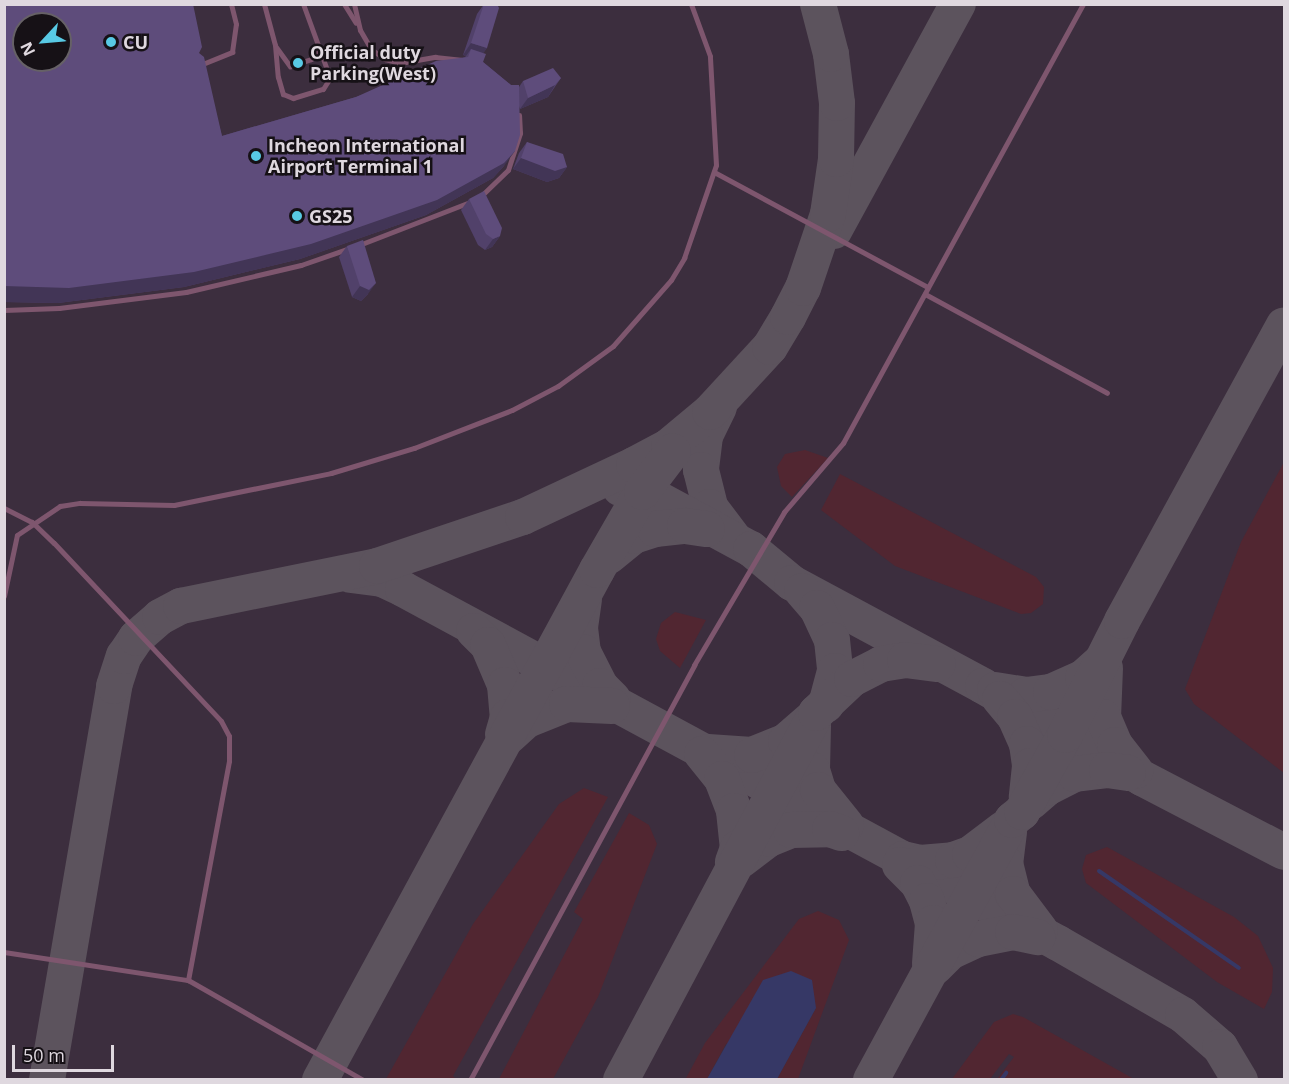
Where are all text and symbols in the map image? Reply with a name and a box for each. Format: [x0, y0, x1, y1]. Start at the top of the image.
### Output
north arrow [12, 12, 72, 72]
place label: CU [123, 31, 148, 53]
marker: CU [104, 35, 118, 49]
text: N [15, 38, 40, 60]
place label: Official duty Parking(West) [310, 42, 436, 84]
marker: Official duty Parking(West) [291, 56, 305, 70]
place label: Incheon International Airport Terminal 1 [268, 135, 465, 178]
marker: Incheon International Airport Terminal 1 [249, 149, 263, 163]
place label: GS25 [309, 205, 353, 227]
marker: GS25 [290, 209, 304, 223]
scale bar [15, 1033, 117, 1071]
text: 50 m [23, 1043, 65, 1067]

